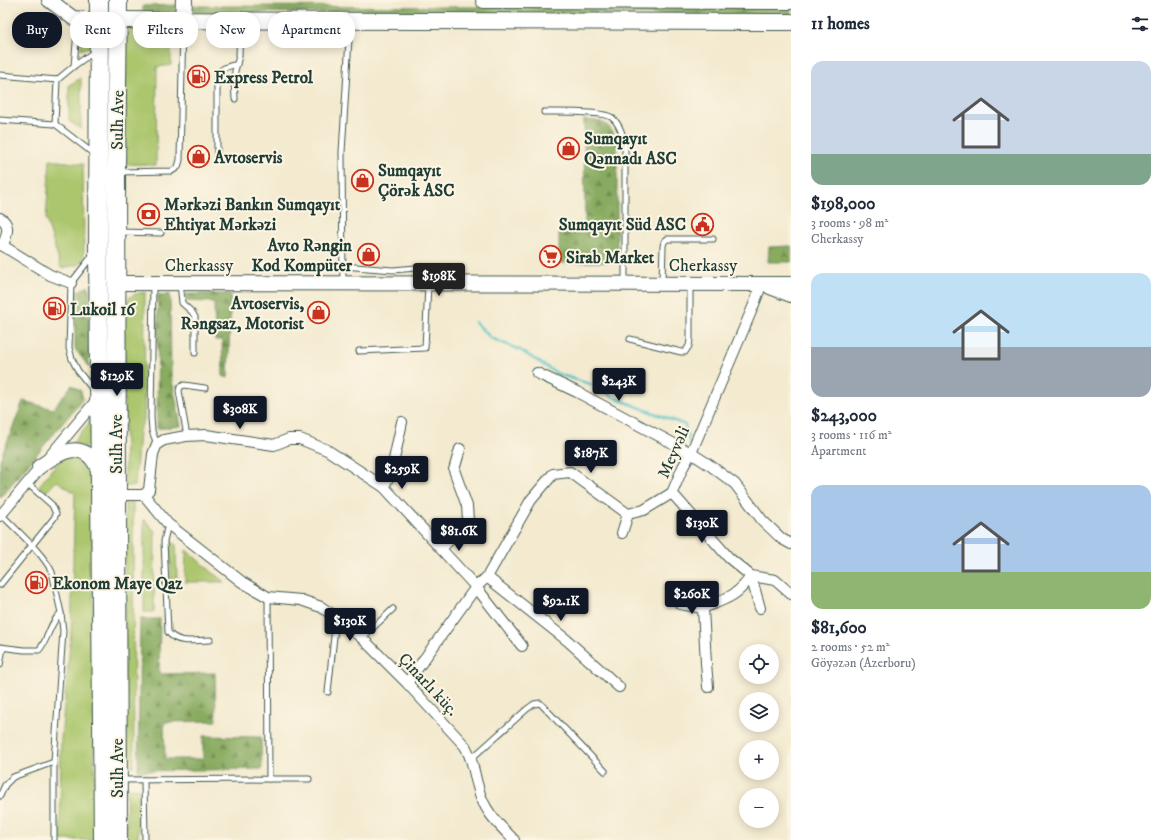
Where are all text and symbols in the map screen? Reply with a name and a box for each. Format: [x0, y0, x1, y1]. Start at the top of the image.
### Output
chip: Buy [12, 12, 62, 48]
chip: Rent [70, 12, 125, 48]
chip: Filters [133, 12, 198, 48]
chip: New [206, 12, 260, 48]
chip: Apartment [268, 12, 355, 48]
text: 11 homes [811, 13, 870, 35]
icon: filters [1129, 13, 1151, 35]
fuel station icon: Express Petrol [185, 64, 211, 90]
place label: Express Petrol [214, 67, 314, 89]
icon: home [945, 87, 1017, 159]
street label: Sulh Ave [106, 90, 130, 150]
place label: Sumqayıt Qənnadı ASC [584, 128, 677, 170]
shop icon: Sumqayıt Qənnadı ASC [556, 135, 582, 161]
shop icon: Avtoservis [185, 144, 211, 170]
place label: Avtoservis [213, 147, 283, 169]
place label: Sumqayıt Çörək ASC [378, 160, 455, 202]
shop icon: Sumqayıt Çörək ASC [350, 167, 376, 193]
text: $198,000 [811, 193, 875, 215]
place label: Mərkəzi Bankın Sumqayıt Ehtiyat Mərkəzi [164, 194, 341, 236]
bank icon: Mərkəzi Bankın Sumqayıt Ehtiyat Mərkəzi [135, 201, 161, 227]
public building icon: Sumqayıt Süd ASC [689, 211, 715, 237]
place label: Sumqayıt Süd ASC [559, 214, 686, 236]
text: 3 rooms · 98 m² [811, 215, 888, 231]
text: Cherkassy [811, 231, 863, 247]
place label: Avto Rəngin Kod Kompüter [251, 235, 353, 277]
shop icon: Avto Rəngin Kod Kompüter [355, 242, 381, 268]
supermarket icon: Sirab Market [538, 244, 564, 270]
place label: Sirab Market [566, 247, 655, 269]
street label: Cherkassy [165, 255, 234, 277]
street label: Cherkassy [669, 255, 738, 277]
pin: $198K [411, 263, 467, 297]
text: $198K [422, 268, 456, 284]
place label: Avtoservis, Rəngsaz, Motorist [180, 293, 305, 335]
fuel station icon: Lukoil 16 [42, 296, 68, 322]
place label: Lukoil 16 [70, 299, 136, 321]
icon: home [945, 299, 1017, 371]
shop icon: Avtoservis, Rəngsaz, Motorist [306, 300, 332, 326]
pin: $129K [89, 363, 145, 397]
text: $129K [100, 368, 134, 384]
pin: $243K [591, 368, 647, 402]
text: $243K [602, 373, 636, 389]
pin: $308K [212, 396, 268, 430]
text: $308K [223, 401, 257, 417]
text: $243,000 [811, 405, 877, 427]
street label: Sulh Ave [106, 414, 128, 474]
street label: Meyvəli [653, 423, 695, 482]
text: 3 rooms · 116 m² [811, 427, 892, 443]
pin: $187K [563, 440, 619, 474]
text: Apartment [811, 443, 866, 459]
text: $187K [574, 445, 608, 461]
pin: $259K [374, 456, 430, 490]
text: $259K [384, 461, 420, 477]
pin: $130K [674, 510, 730, 544]
icon: home [945, 511, 1017, 583]
text: $130K [686, 515, 718, 531]
pin: $81.6K [426, 518, 492, 552]
text: $81.6K [440, 523, 478, 539]
fuel station icon: Ekonom Maye Qaz [23, 570, 49, 596]
place label: Ekonom Maye Qaz [52, 573, 183, 595]
pin: $260K [664, 581, 720, 615]
text: $260K [674, 586, 710, 602]
pin: $92.1K [528, 588, 594, 622]
text: $92.1K [542, 593, 580, 609]
pin: $130K [322, 608, 378, 642]
text: $130K [334, 613, 366, 629]
text: $81,600 [811, 617, 867, 639]
text: 2 rooms · 52 m² [811, 639, 890, 655]
map controls [739, 644, 779, 828]
button: locate [739, 644, 779, 684]
street label: Çinarlı küç. [393, 648, 463, 721]
text: Göyəzən (Azerboru) [811, 655, 916, 671]
button: layers [739, 692, 779, 732]
street label: Sulh Ave [107, 738, 129, 798]
button: + [739, 740, 779, 780]
button: − [739, 788, 779, 828]

